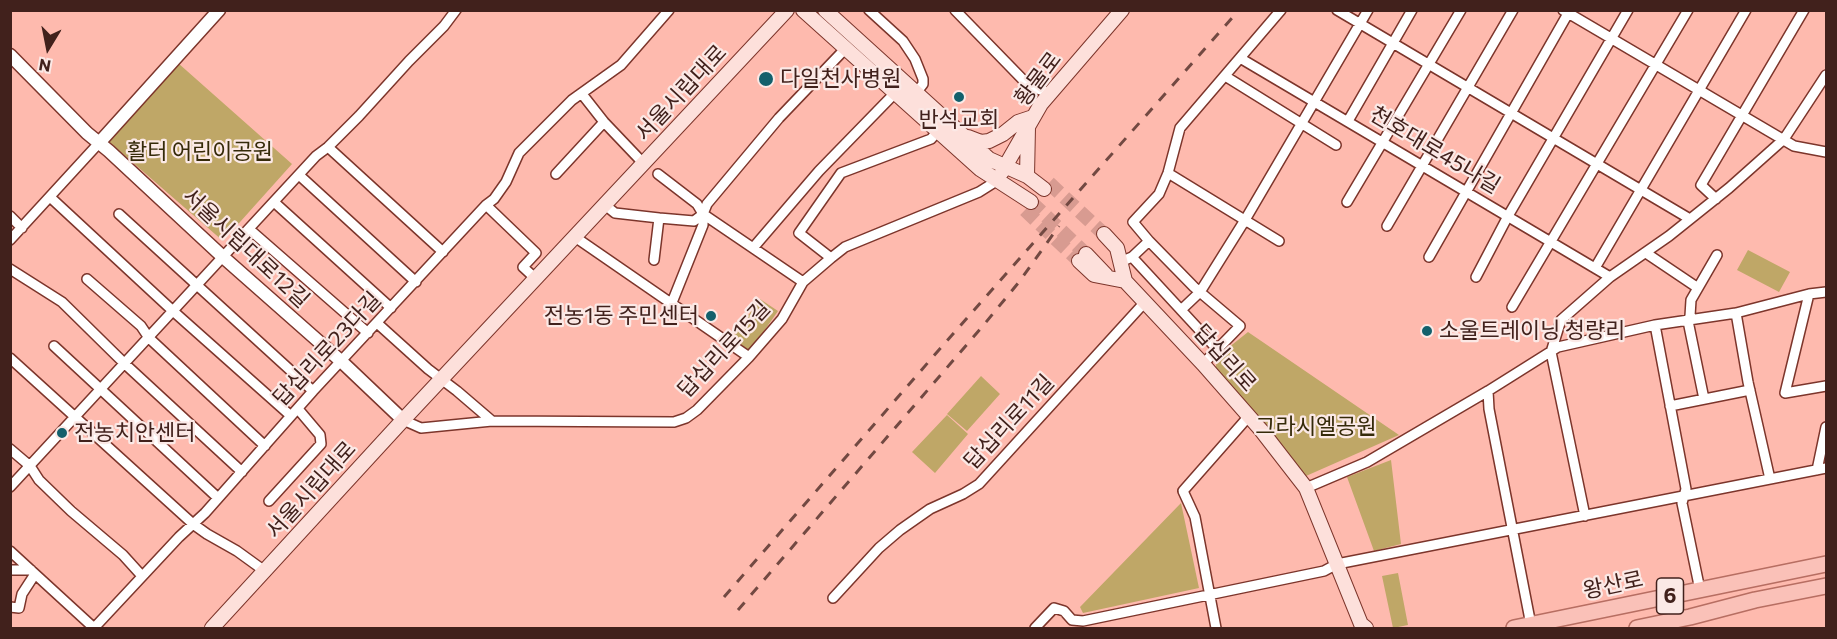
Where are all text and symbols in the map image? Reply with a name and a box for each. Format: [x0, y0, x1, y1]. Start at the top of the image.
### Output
north arrow [18, 18, 78, 78]
street label: 서울시립대로 [630, 40, 732, 146]
street label: 황물로 [1009, 47, 1067, 111]
text: N [37, 56, 52, 77]
place label: 다일천사병원 [780, 66, 901, 92]
marker: 다일천사병원 [757, 70, 775, 88]
marker: 반석교회 [952, 90, 966, 104]
street label: 천호대로45나길 [1365, 101, 1505, 199]
place label: 반석교회 [919, 107, 999, 133]
park label: 활터 어린이공원 [127, 139, 273, 165]
street label: 서울시립대로12길 [177, 183, 315, 313]
street label: 답십리로23다길 [267, 287, 387, 411]
street label: 답십리로15길 [672, 295, 776, 403]
place label: 전농1동 주민센터 [544, 303, 699, 329]
marker: 전농1동 주민센터 [704, 309, 718, 323]
place label: 소울트레이닝 청량리 [1439, 318, 1625, 344]
street label: 답십리로 [1188, 319, 1262, 397]
marker: 소울트레이닝 청량리 [1420, 324, 1434, 338]
street label: 답십리로11길 [958, 369, 1060, 475]
park label: 그라시엘공원 [1255, 414, 1377, 440]
place label: 전농치안센터 [74, 420, 195, 446]
marker: 전농치안센터 [55, 426, 69, 440]
street label: 서울시립대로 [261, 436, 361, 544]
street label: 왕산로 [1581, 566, 1645, 604]
road number: 6 [1656, 578, 1684, 614]

